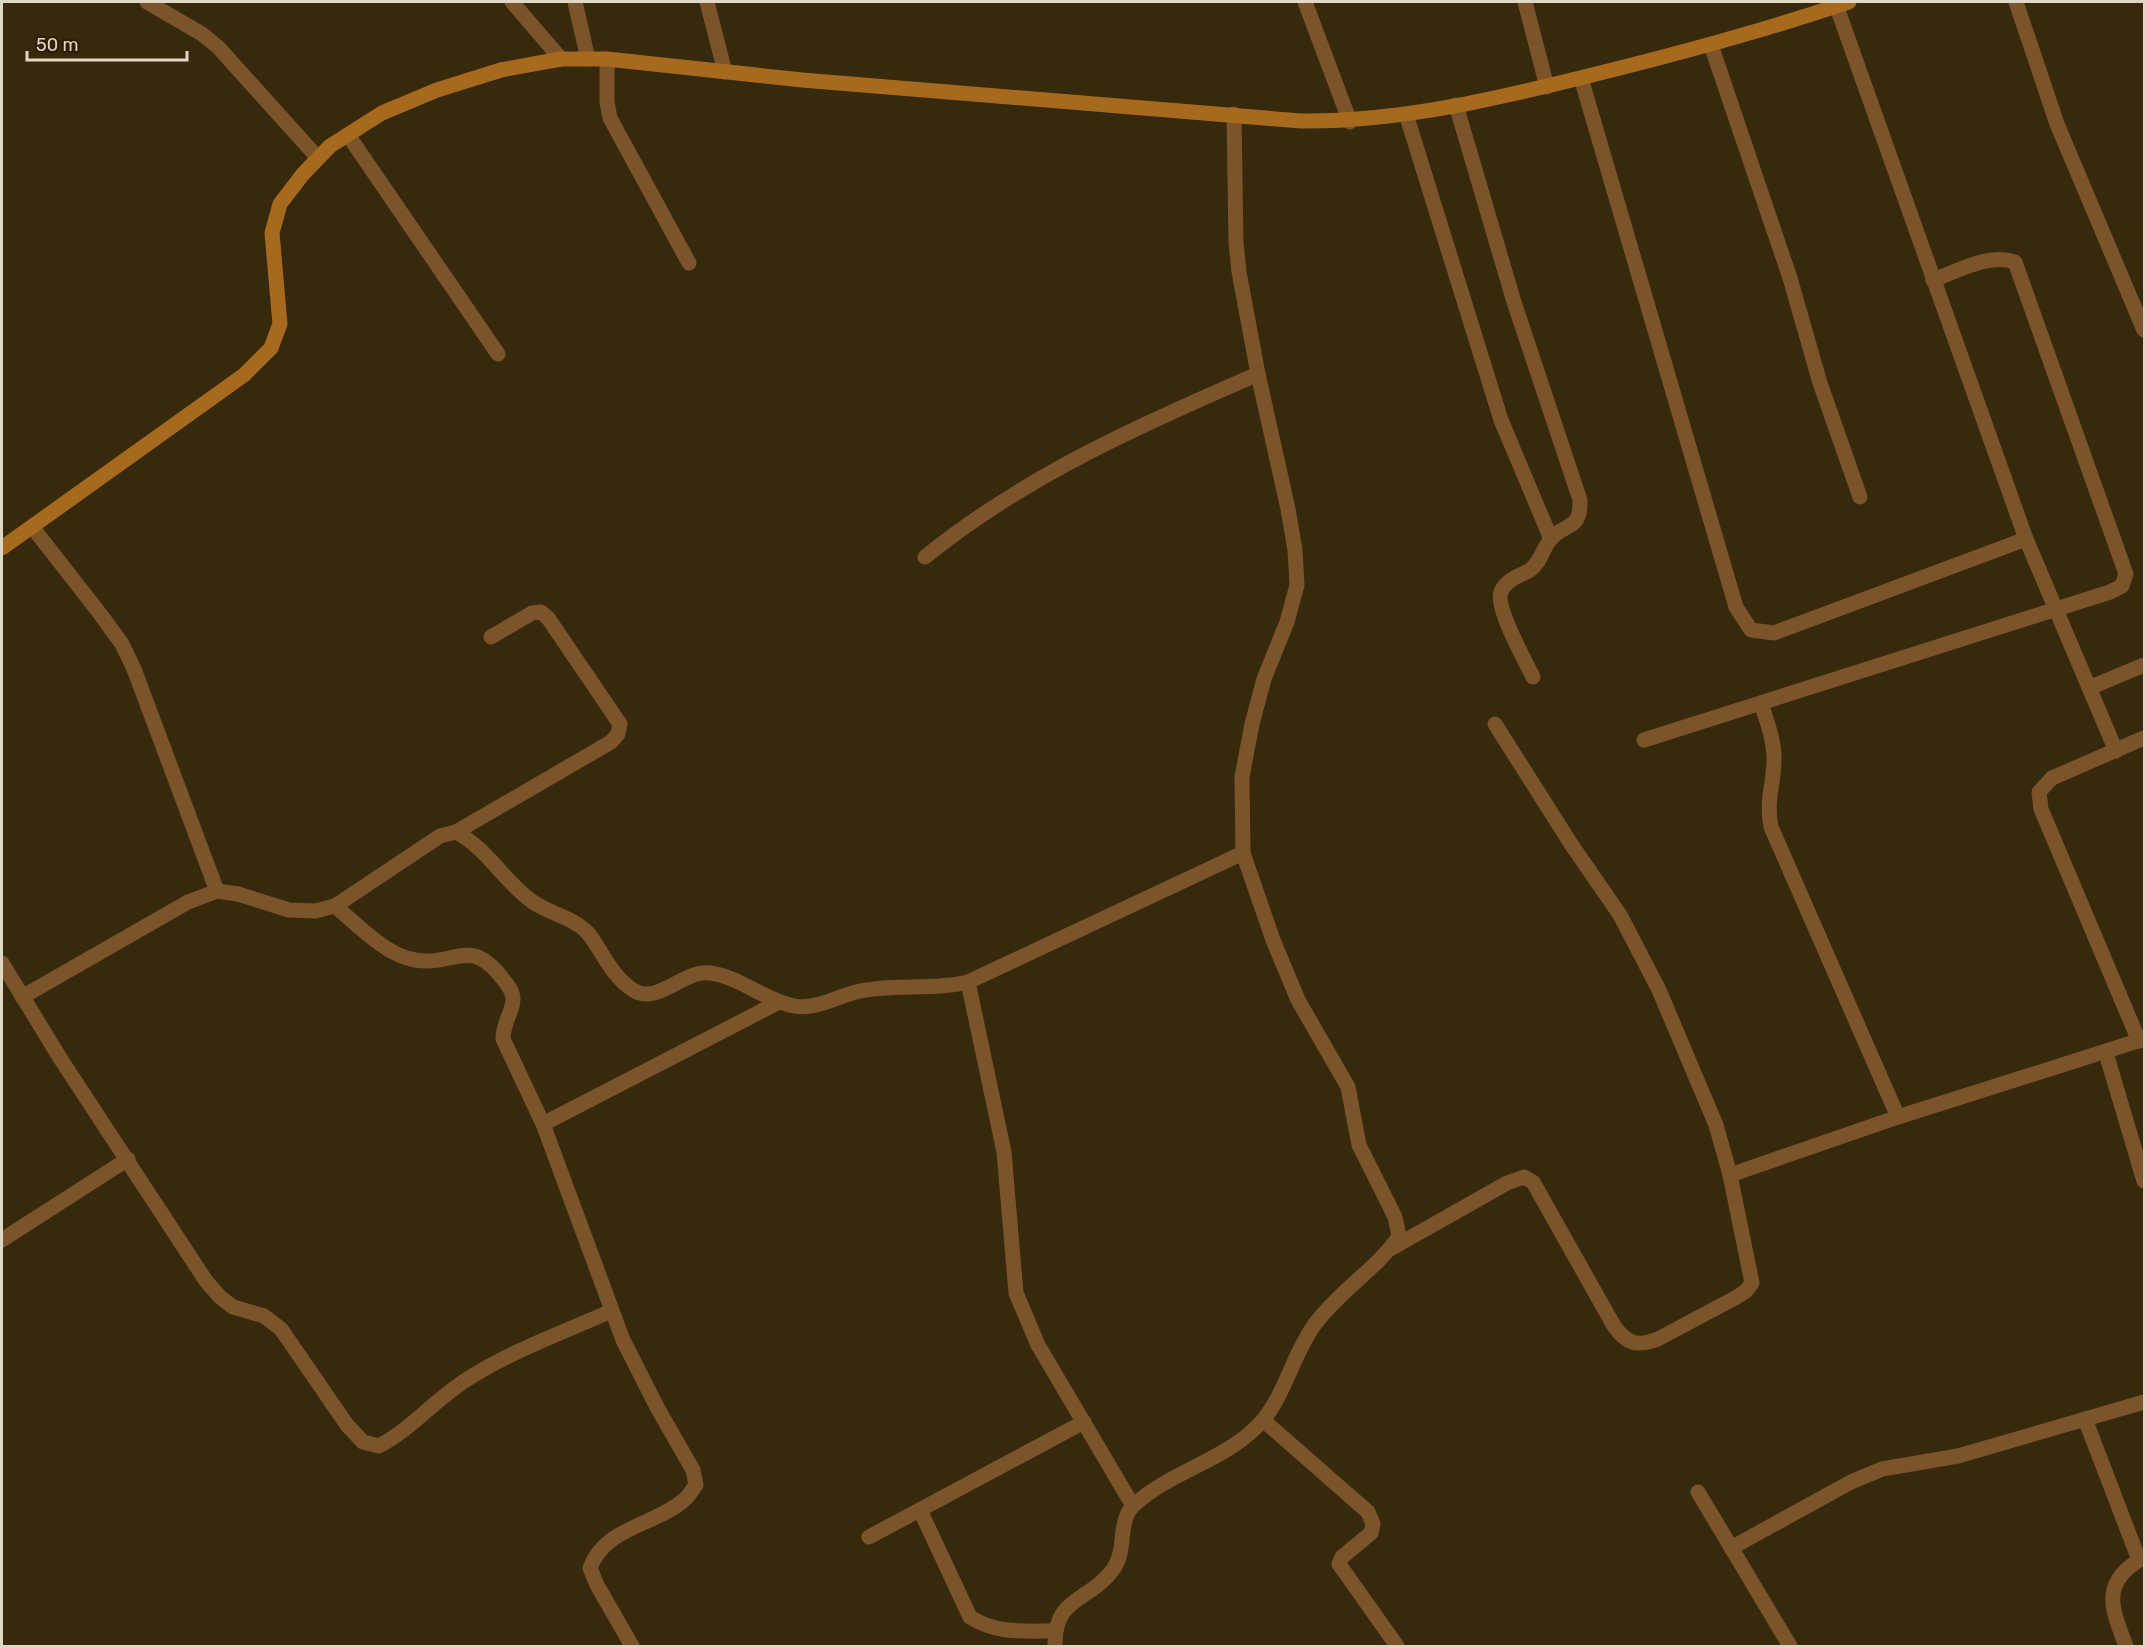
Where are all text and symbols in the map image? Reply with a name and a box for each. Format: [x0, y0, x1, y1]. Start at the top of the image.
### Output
scale bar [27, 24, 188, 62]
text: 50 m [36, 34, 79, 56]

